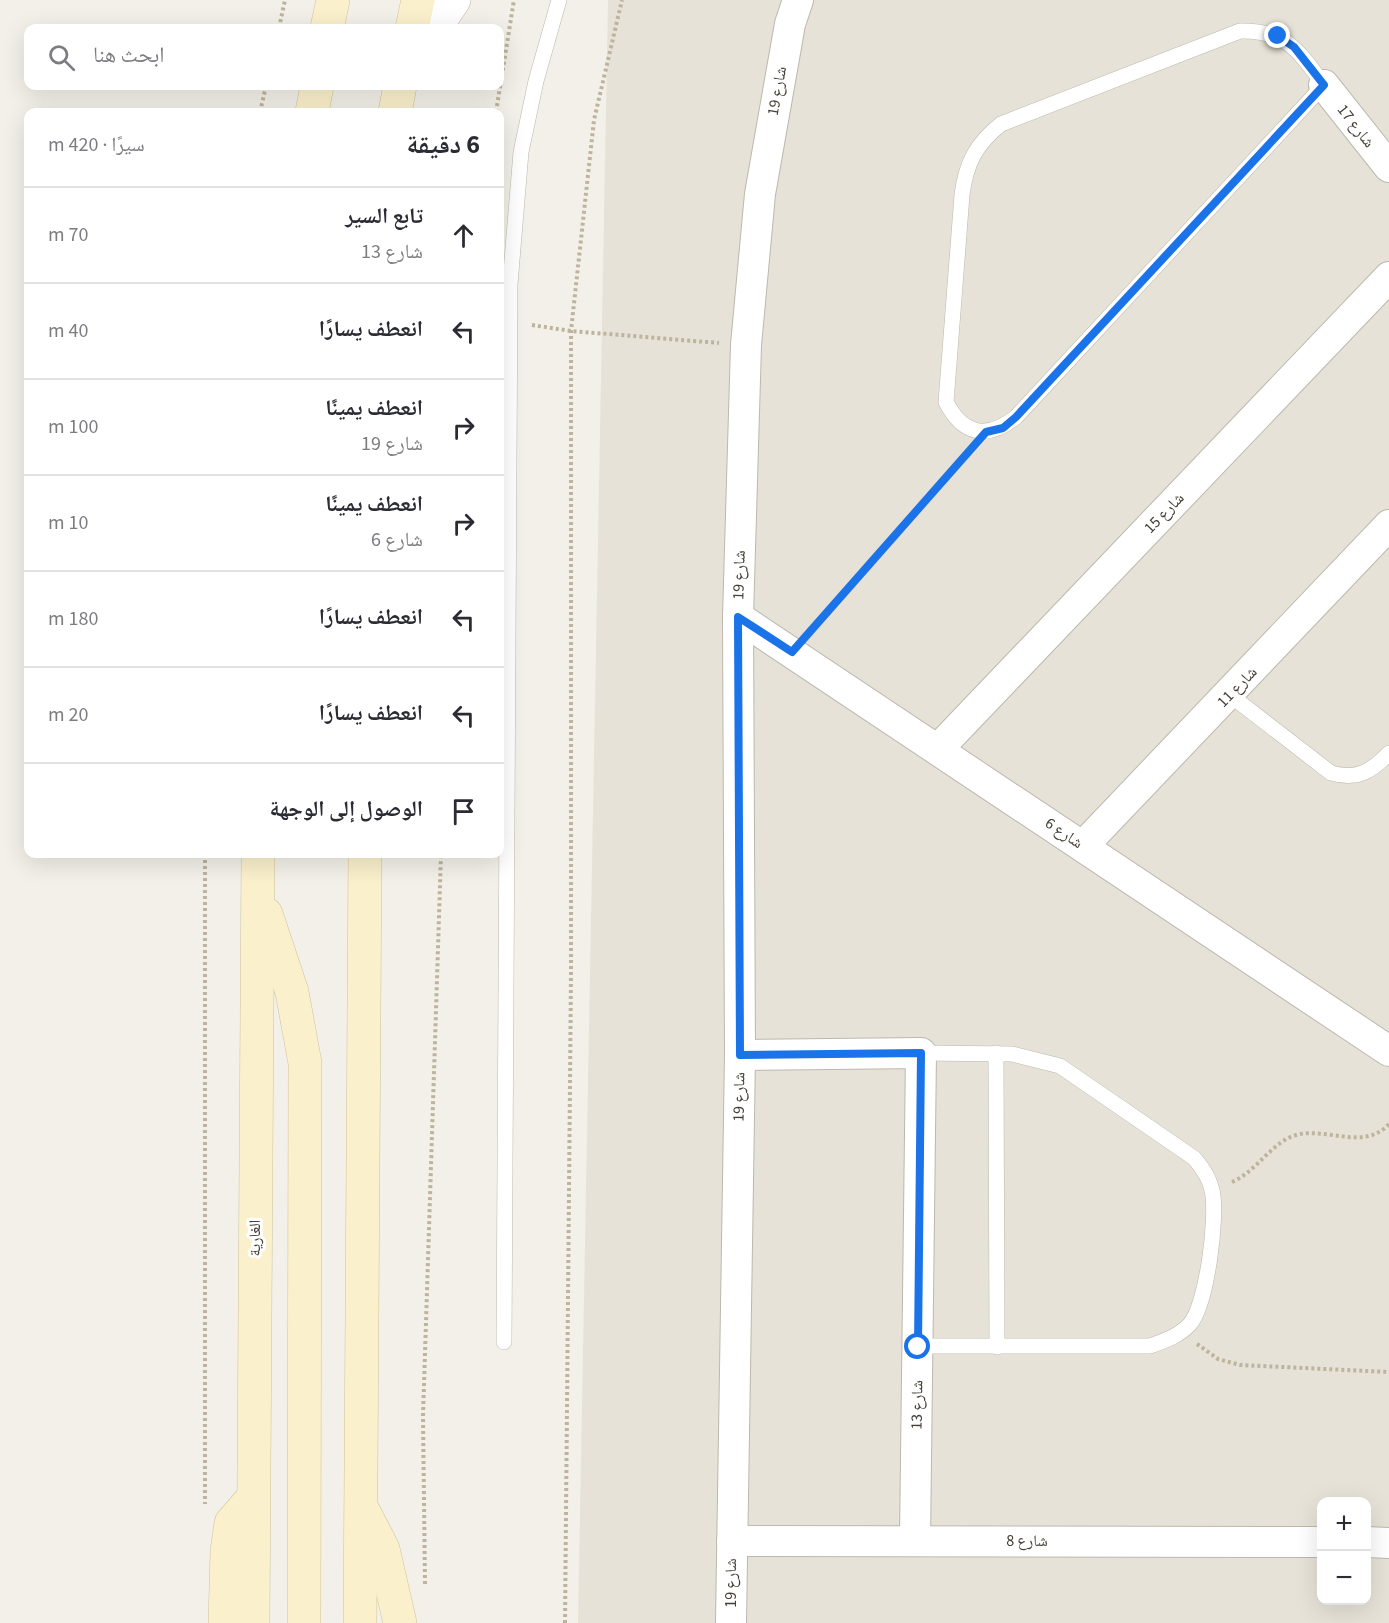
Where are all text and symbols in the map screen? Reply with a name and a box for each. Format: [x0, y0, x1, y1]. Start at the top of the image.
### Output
route end [1264, 22, 1290, 48]
search box [24, 24, 504, 90]
text: ابحث هنا [93, 39, 164, 71]
icon: search [45, 41, 78, 74]
street label: شارع 19 [762, 65, 792, 117]
street label: شارع 17 [1332, 100, 1380, 152]
text: 6 دقيقة [406, 126, 480, 163]
text: سيرًا · 420 m [48, 131, 145, 159]
text: تابع السير [345, 200, 423, 232]
icon: ahead [447, 219, 480, 252]
text: 70 m [48, 221, 88, 249]
text: شارع 13 [361, 238, 423, 266]
text: انعطف يسارًا [319, 313, 423, 345]
icon: left [447, 315, 480, 348]
text: 40 m [48, 317, 88, 345]
text: انعطف يمينًا [325, 392, 423, 424]
icon: right [447, 411, 480, 444]
text: 100 m [48, 413, 98, 441]
text: شارع 19 [361, 430, 423, 458]
text: انعطف يمينًا [325, 488, 423, 520]
street label: شارع 15 [1139, 488, 1189, 538]
icon: right [447, 507, 480, 540]
text: 10 m [48, 509, 88, 537]
text: شارع 6 [371, 526, 423, 554]
street label: شارع 19 [727, 550, 751, 600]
text: انعطف يسارًا [319, 601, 423, 633]
icon: left [447, 603, 480, 636]
text: 180 m [48, 605, 98, 633]
street label: شارع 11 [1212, 662, 1262, 712]
text: انعطف يسارًا [319, 697, 423, 729]
icon: left [447, 699, 480, 732]
text: 20 m [48, 701, 88, 729]
text: الوصول إلى الوجهة [270, 793, 423, 825]
icon: arrive [447, 795, 480, 828]
street label: شارع 6 [1041, 812, 1087, 854]
street label: شارع 19 [728, 1072, 750, 1122]
street label: الغارية [244, 1220, 266, 1256]
route start [904, 1333, 930, 1359]
street label: شارع 13 [906, 1380, 928, 1430]
map controls [1317, 1497, 1371, 1605]
button: + [1317, 1497, 1371, 1551]
street label: شارع 8 [1006, 1530, 1048, 1552]
button: − [1317, 1551, 1371, 1605]
street label: شارع 19 [720, 1558, 742, 1608]

